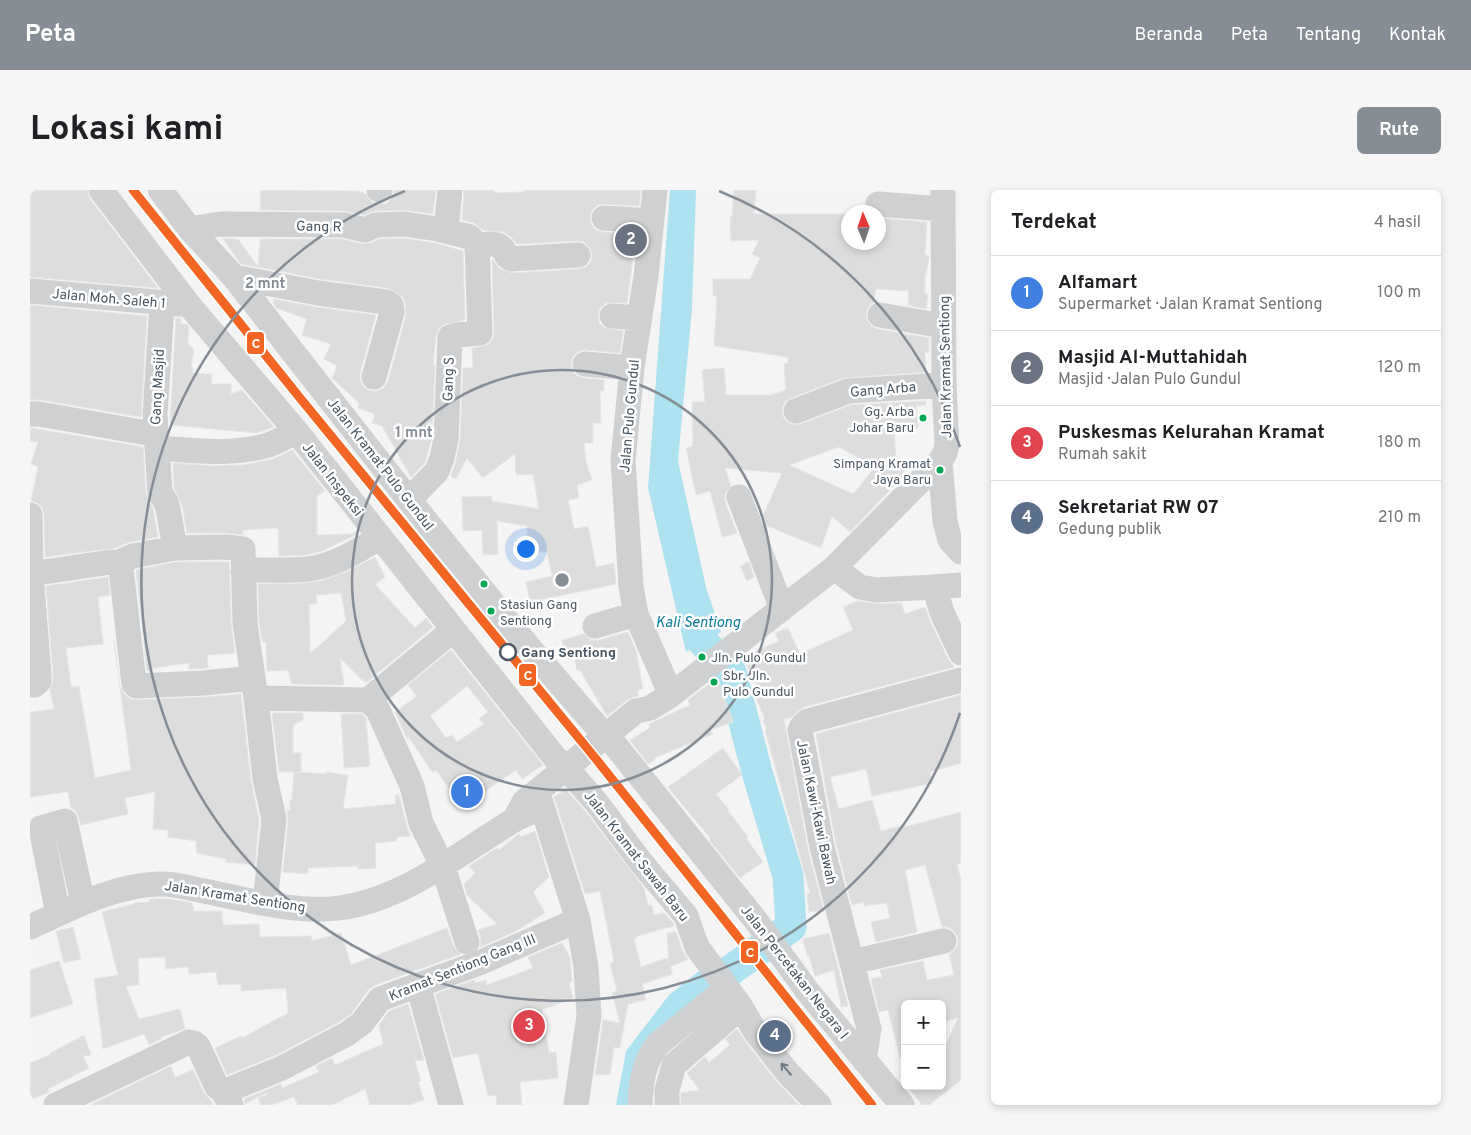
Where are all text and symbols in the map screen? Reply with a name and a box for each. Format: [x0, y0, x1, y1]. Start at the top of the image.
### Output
text: Peta [25, 20, 76, 50]
text: Beranda [1134, 24, 1203, 47]
text: Peta [1231, 24, 1268, 47]
text: Tentang [1296, 24, 1361, 47]
text: Kontak [1389, 24, 1446, 47]
button: Rute [1357, 107, 1441, 154]
text: Lokasi kami [30, 108, 223, 152]
north arrow [841, 205, 886, 250]
text: Terdekat [1011, 209, 1097, 236]
text: 4 hasil [1374, 213, 1421, 233]
street label: Gang R [296, 219, 342, 236]
pin: 2 [615, 221, 647, 259]
text: Alfamart [1058, 271, 1138, 295]
text: 2 mnt [245, 275, 285, 294]
text: 1 [1024, 283, 1030, 303]
text: 100 m [1377, 283, 1421, 303]
street label: Jalan Moh. Saleh 1 [51, 286, 167, 313]
street label: Jalan Kramat Sentiong [937, 295, 956, 439]
text: Supermarket · Jalan Kramat Sentiong [1058, 295, 1323, 315]
line badge: C [246, 331, 265, 355]
text: C [252, 336, 261, 353]
text: Masjid Al-Muttahidah [1058, 346, 1248, 370]
street label: Gang Masjid [148, 349, 169, 426]
street label: Gang S [440, 356, 459, 402]
text: 2 [1022, 358, 1032, 378]
text: 120 m [1378, 358, 1421, 378]
street label: Jalan Pulo Gundul [617, 359, 644, 474]
text: Masjid · Jalan Pulo Gundul [1058, 370, 1241, 390]
street label: Gang Arba [849, 379, 917, 402]
street label: Jalan Kramat Pulo Gundul [323, 395, 437, 535]
place label: Gg. Arba Johar Baru [849, 405, 914, 437]
marker: Gg. Arba Johar Baru [918, 413, 928, 423]
text: Puskesmas Kelurahan Kramat [1058, 421, 1325, 445]
text: 1 mnt [395, 424, 433, 443]
text: 3 [1022, 433, 1032, 453]
text: 180 m [1378, 433, 1421, 453]
street label: Jalan Inspeksi [298, 440, 366, 520]
text: Rumah sakit [1058, 445, 1147, 465]
place label: Simpang Kramat Jaya Baru [833, 457, 931, 489]
marker: Simpang Kramat Jaya Baru [935, 465, 945, 475]
text: Sekretariat RW 07 [1058, 496, 1219, 520]
text: 4 [1022, 508, 1032, 528]
text: 210 m [1378, 508, 1421, 528]
text: Gedung publik [1058, 520, 1162, 540]
your location [513, 536, 539, 562]
centre of rings [553, 571, 571, 589]
unlabelled marker [479, 579, 489, 589]
place label: Stasiun Gang Sentiong [500, 598, 577, 630]
marker: Stasiun Gang Sentiong [486, 606, 496, 616]
water label: Kali Sentiong [656, 614, 741, 633]
marker: Gang Sentiong [499, 643, 517, 661]
place label: Gang Sentiong [521, 645, 616, 662]
place label: Jln. Pulo Gundul [711, 651, 806, 667]
marker: Jln. Pulo Gundul [697, 652, 707, 662]
line badge: C [518, 663, 537, 687]
text: C [524, 668, 533, 685]
place label: Sbr. Jln. Pulo Gundul [723, 669, 794, 701]
marker: Sbr. Jln. Pulo Gundul [709, 677, 719, 687]
street label: Jalan Kawi-Kawi Bawah [792, 738, 839, 886]
pin: 1 [451, 773, 483, 811]
street label: Jalan Kramat Sawah Baru [580, 788, 692, 926]
street label: Jalan Kramat Sentiong [163, 878, 307, 917]
street label: Jalan Percetakan Negara I [736, 903, 851, 1043]
street label: Kramat Sentiong Gang III [387, 931, 538, 1006]
line badge: C [740, 940, 759, 964]
text: C [746, 945, 755, 962]
map controls [901, 1000, 946, 1090]
button: + [901, 1000, 946, 1045]
pin: 3 [513, 1007, 545, 1045]
pin: 4 [759, 1017, 791, 1055]
button: − [901, 1045, 946, 1090]
one-way arrow [780, 1063, 791, 1076]

